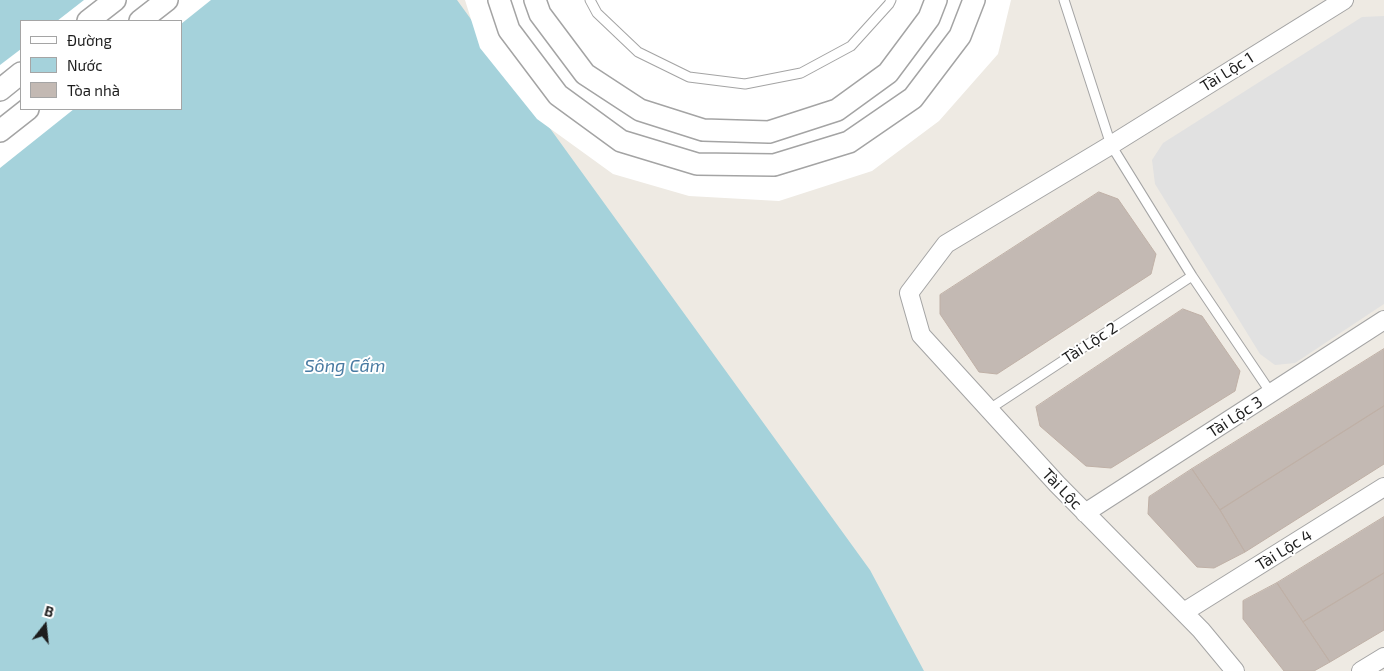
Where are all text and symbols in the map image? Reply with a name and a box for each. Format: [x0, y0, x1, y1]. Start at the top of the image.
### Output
legend [20, 20, 182, 110]
text: Đường [67, 31, 112, 49]
street label: Tài Lộc 1 [1197, 48, 1257, 96]
text: Nước [67, 56, 103, 74]
text: Tòa nhà [67, 81, 120, 99]
street label: Tài Lộc 2 [1059, 318, 1121, 368]
water label: Sông Cấm [304, 355, 386, 377]
street label: Tài Lộc 3 [1204, 392, 1266, 442]
street label: Tài Lộc [1038, 465, 1086, 513]
street label: Tài Lộc 4 [1252, 525, 1316, 575]
north arrow [20, 601, 70, 651]
text: B [43, 602, 56, 621]

